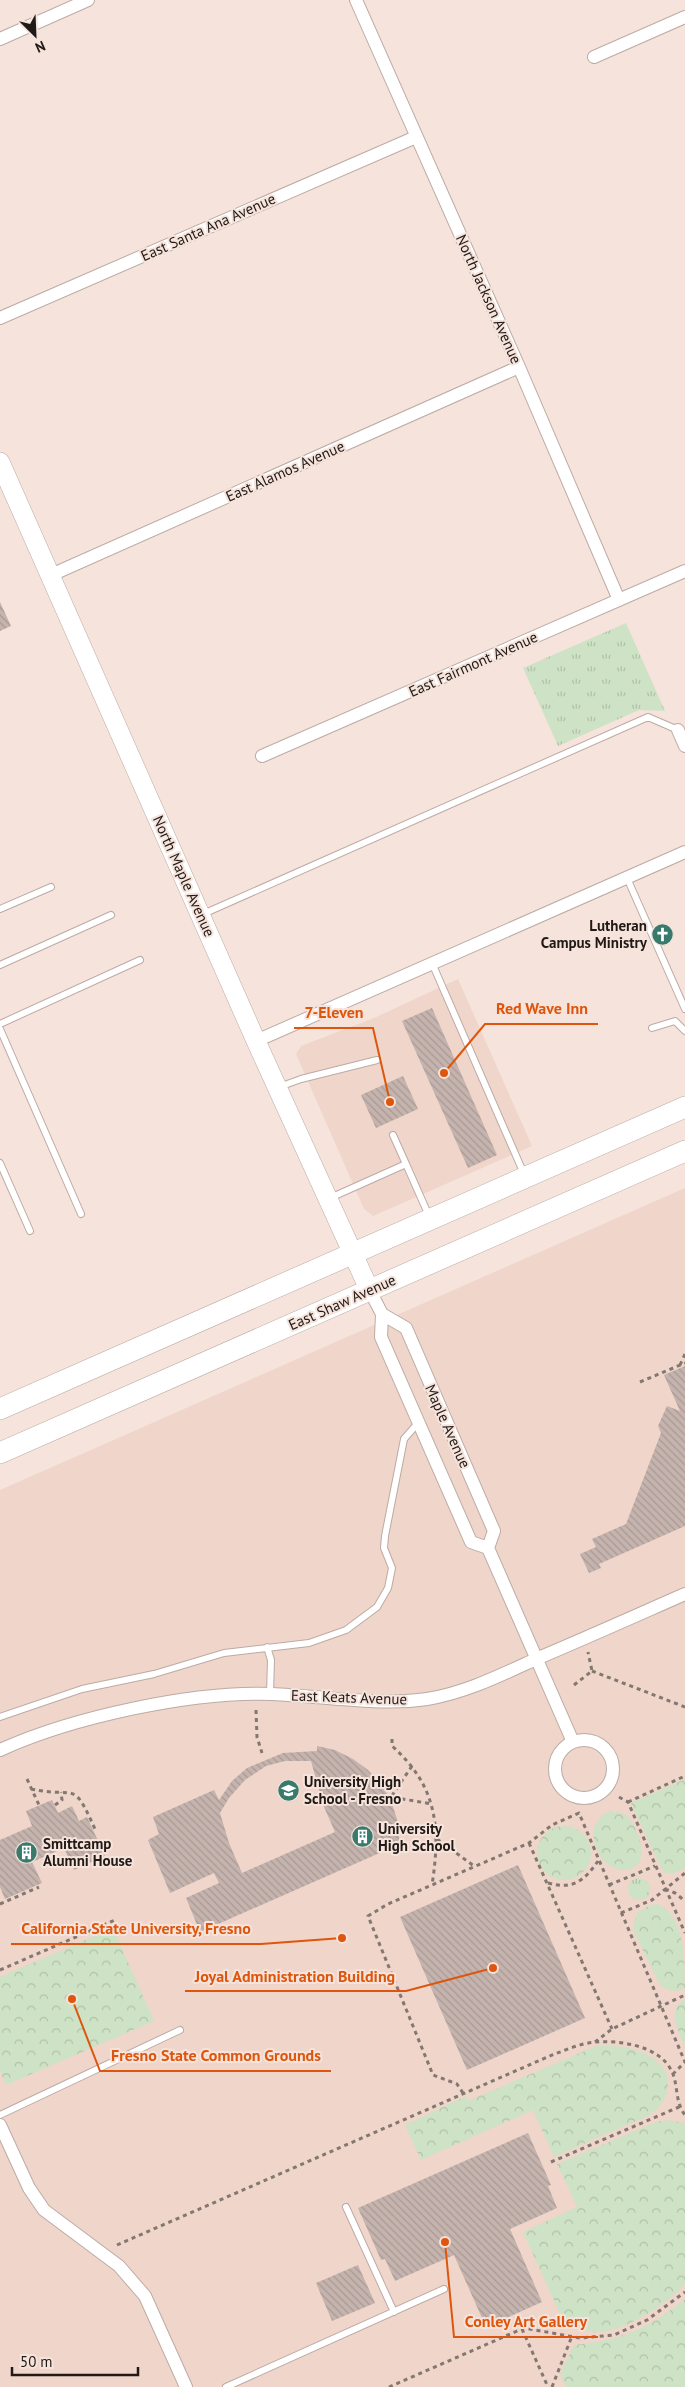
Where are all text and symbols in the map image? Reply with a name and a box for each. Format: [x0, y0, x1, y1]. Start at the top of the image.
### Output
north arrow [10, 10, 60, 60]
text: N [32, 37, 48, 57]
street label: East Santa Ana Avenue [138, 189, 278, 265]
street label: North Jackson Avenue [452, 231, 526, 367]
street label: East Alamos Avenue [223, 436, 347, 506]
street label: East Fairmont Avenue [406, 627, 540, 701]
street label: North Maple Avenue [149, 812, 219, 940]
place label: Lutheran Campus Ministry [541, 916, 648, 952]
church icon: Lutheran Campus Ministry [651, 922, 675, 946]
callout: Red Wave Inn [485, 993, 598, 1024]
callout: 7-Eleven [294, 997, 373, 1028]
text: Red Wave Inn [496, 998, 588, 1018]
text: 7-Eleven [304, 1002, 364, 1022]
street label: East Shaw Avenue [285, 1270, 399, 1334]
street label: Maple Avenue [421, 1381, 475, 1471]
street label: East Keats Avenue [291, 1685, 407, 1709]
place label: University High School - Fresno [304, 1772, 401, 1808]
school or university icon: University High School - Fresno [276, 1778, 300, 1802]
place label: University High School [378, 1819, 456, 1855]
building icon: University High School [350, 1825, 374, 1849]
place label: Smittcamp Alumni House [43, 1834, 133, 1870]
building icon: Smittcamp Alumni House [15, 1840, 39, 1864]
callout: California State University, Fresno [11, 1913, 261, 1944]
text: California State University, Fresno [21, 1918, 251, 1938]
callout: Joyal Administration Building [185, 1960, 406, 1991]
text: Joyal Administration Building [194, 1966, 395, 1986]
callout: Fresno State Common Grounds [100, 2040, 331, 2071]
text: Fresno State Common Grounds [111, 2045, 321, 2065]
callout: Conley Art Gallery [454, 2306, 598, 2337]
text: Conley Art Gallery [465, 2311, 588, 2331]
scale bar [12, 2344, 139, 2376]
text: 50 m [20, 2352, 53, 2371]

